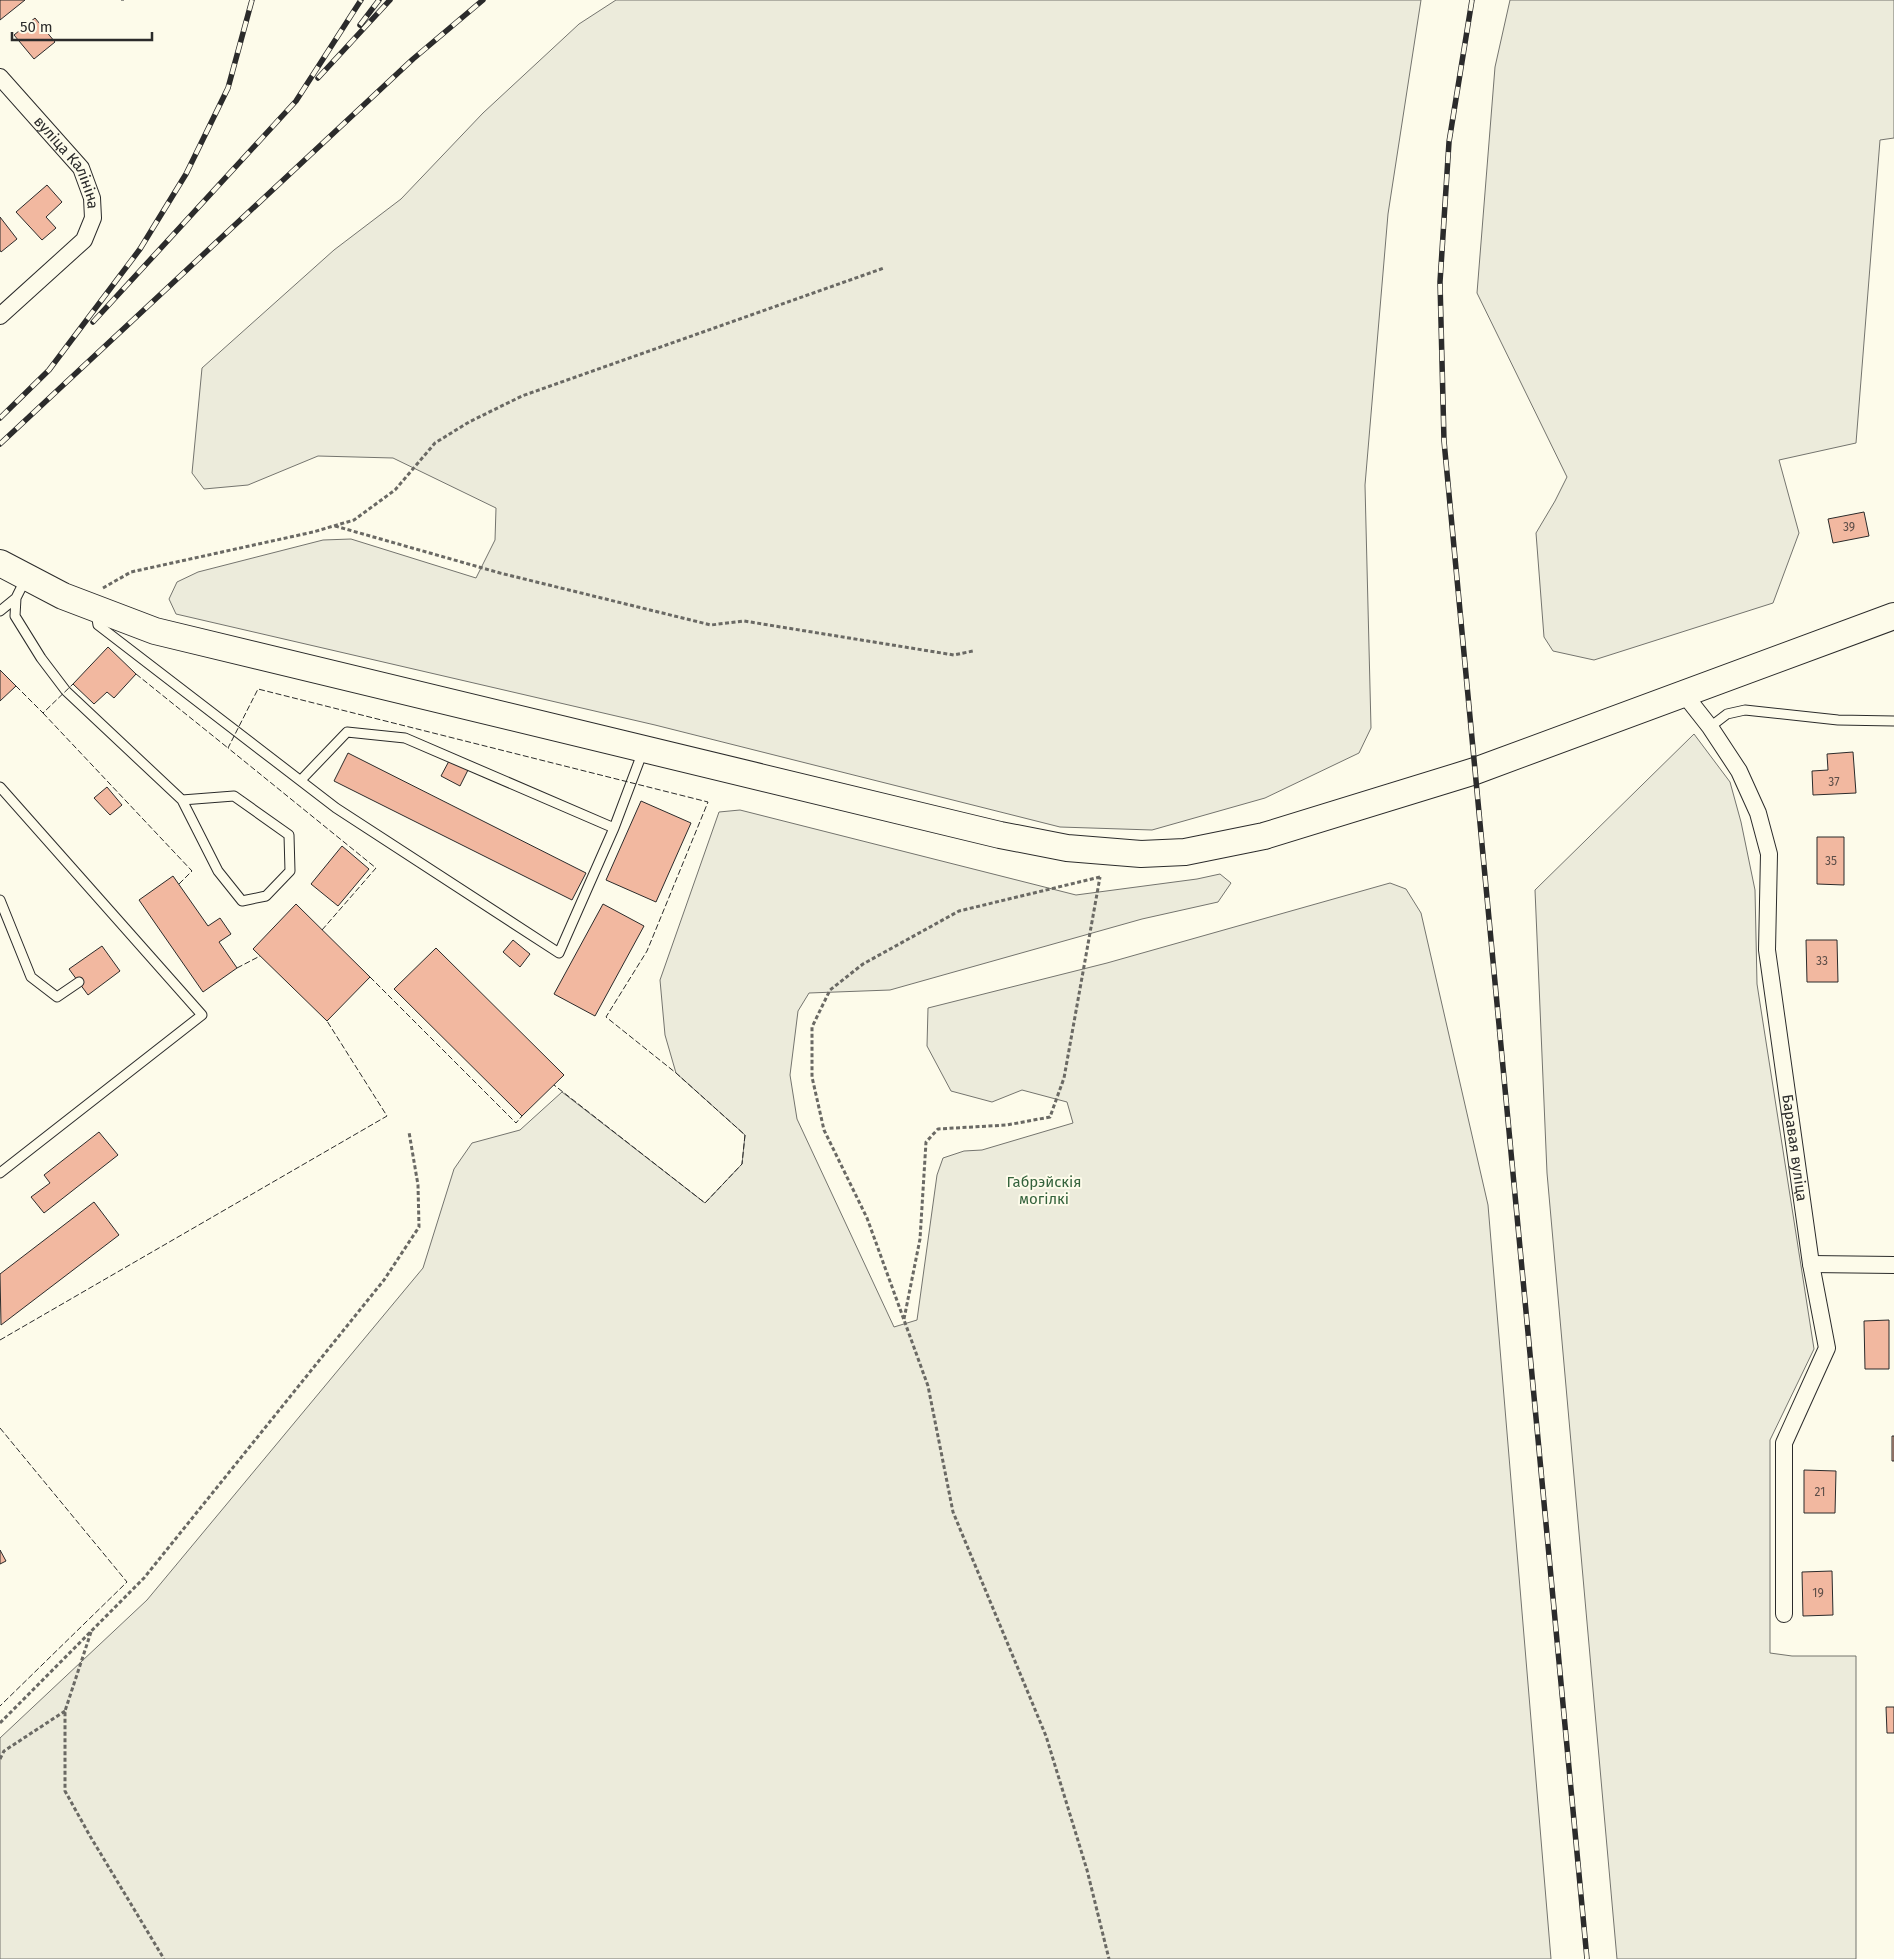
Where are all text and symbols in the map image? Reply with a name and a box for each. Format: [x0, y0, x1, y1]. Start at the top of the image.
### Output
scale bar [12, 10, 152, 42]
text: 50 m [20, 18, 53, 36]
street label: вуліца Калініна [30, 112, 102, 209]
house number: 39 [1843, 520, 1855, 534]
house number: 37 [1828, 775, 1840, 789]
house number: 35 [1825, 854, 1837, 868]
house number: 33 [1816, 954, 1828, 968]
street label: Баравая вуліца [1778, 1093, 1811, 1202]
park label: Габрэйскія могілкі [1006, 1173, 1082, 1208]
house number: 21 [1815, 1485, 1825, 1499]
house number: 19 [1812, 1586, 1824, 1600]

